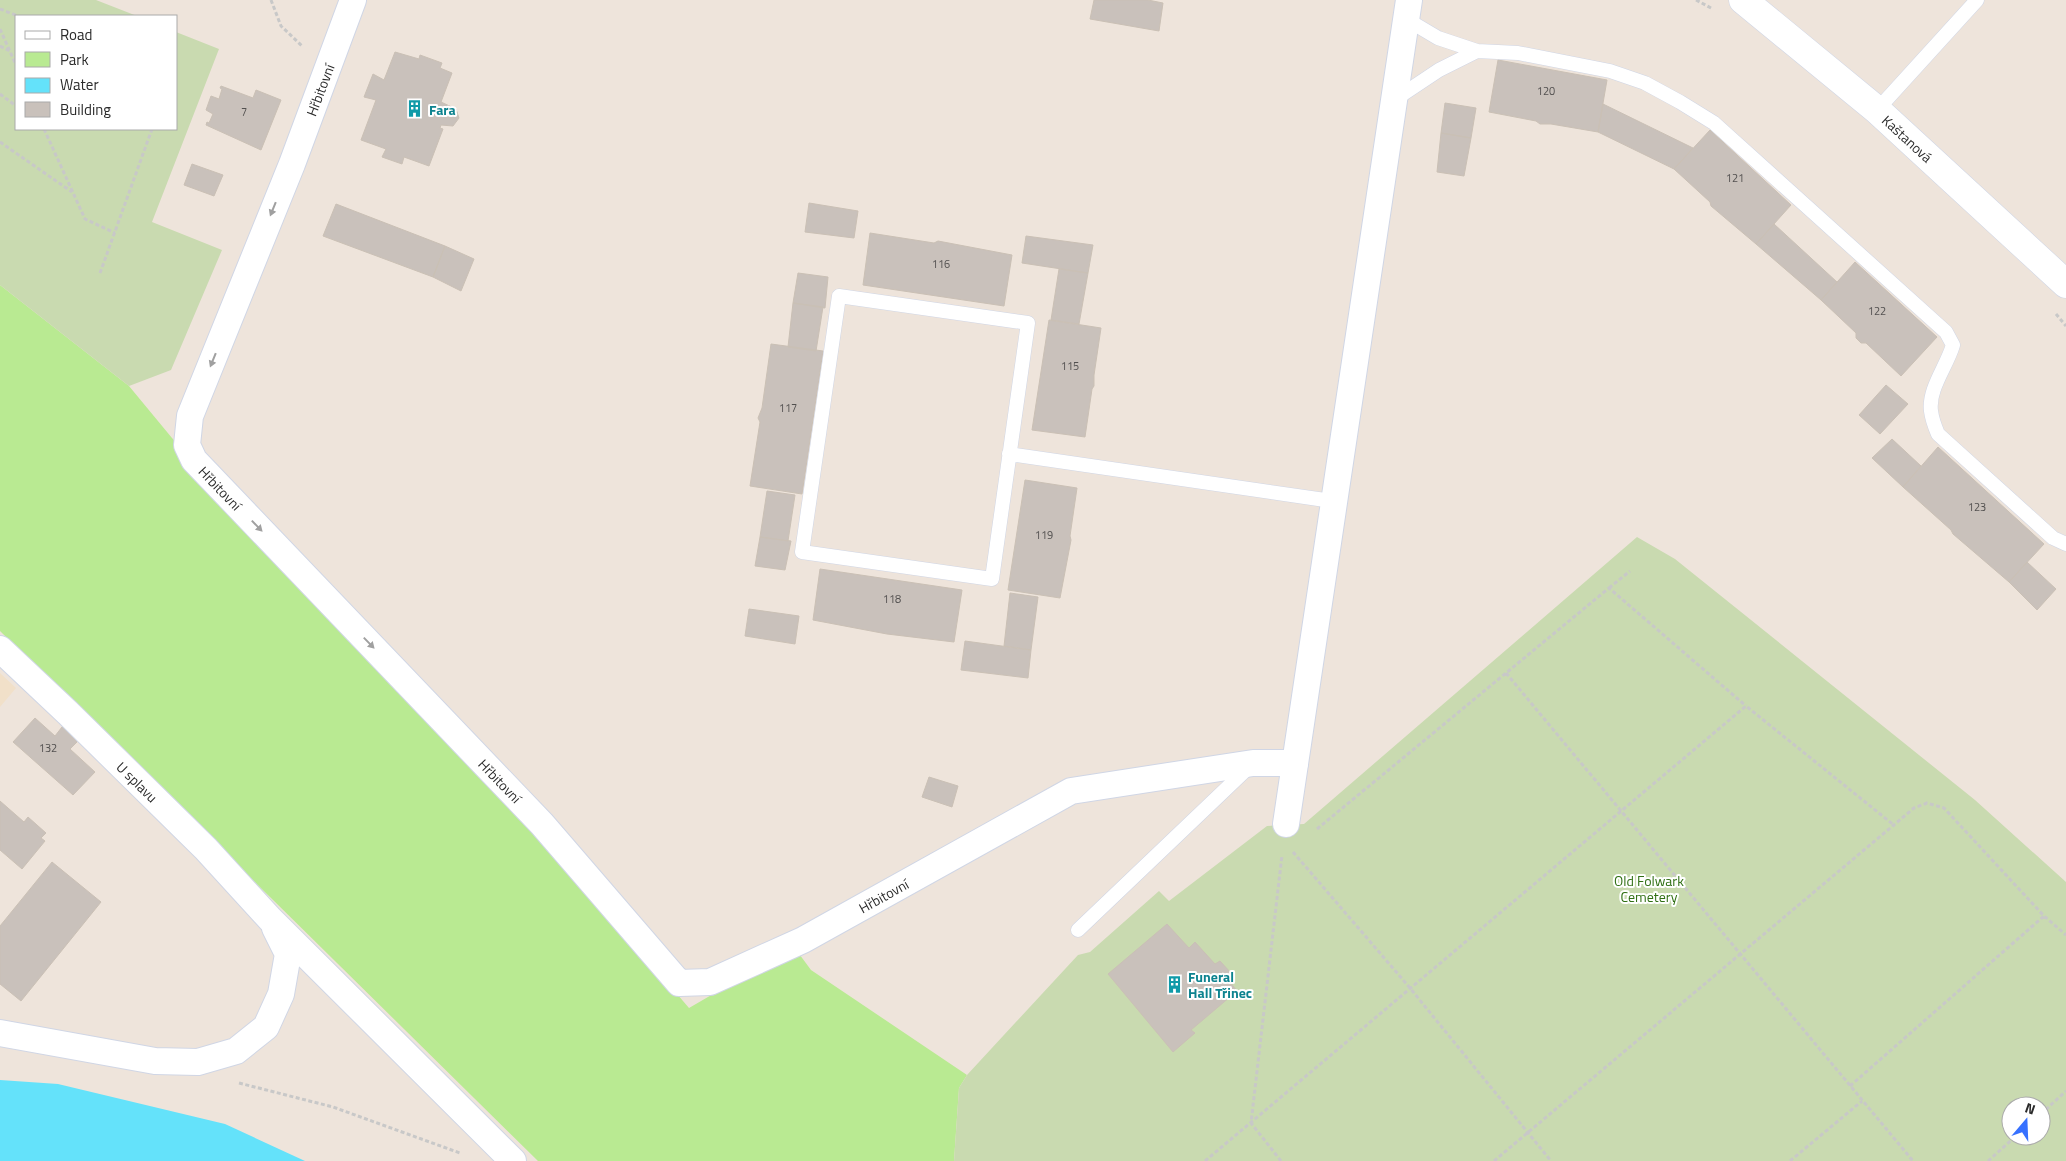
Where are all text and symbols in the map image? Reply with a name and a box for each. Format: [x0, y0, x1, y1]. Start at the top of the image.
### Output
legend [15, 15, 178, 130]
text: Road [60, 23, 92, 46]
text: Park [60, 48, 89, 71]
street label: Hřbitovní [300, 60, 340, 119]
text: Water [60, 73, 99, 96]
house number: 120 [1537, 83, 1555, 99]
text: Building [60, 98, 111, 121]
building icon: Fara [405, 99, 425, 119]
place label: Fara [429, 99, 456, 120]
house number: 7 [241, 104, 247, 120]
street label: Kaštanová [1878, 110, 1938, 167]
house number: 121 [1726, 170, 1744, 186]
one-way arrow [269, 202, 277, 216]
house number: 116 [932, 256, 950, 272]
house number: 122 [1868, 303, 1886, 319]
one-way arrow [208, 352, 216, 367]
house number: 115 [1061, 358, 1079, 374]
house number: 117 [779, 400, 797, 416]
street label: Hřbitovní [194, 461, 248, 515]
house number: 123 [1968, 499, 1986, 515]
one-way arrow [251, 519, 263, 531]
house number: 119 [1035, 527, 1053, 543]
house number: 118 [883, 591, 901, 607]
one-way arrow [363, 637, 375, 649]
house number: 132 [39, 740, 57, 756]
street label: Hřbitovní [474, 754, 527, 808]
street label: U splavu [112, 756, 163, 807]
park label: Old Folwark Cemetery [1614, 870, 1684, 907]
street label: Hřbitovní [855, 873, 913, 918]
place label: Funeral Hall Třinec [1188, 966, 1252, 1003]
building icon: Funeral Hall Třinec [1164, 974, 1184, 994]
north arrow [2001, 1096, 2051, 1146]
text: N [2022, 1097, 2038, 1120]

